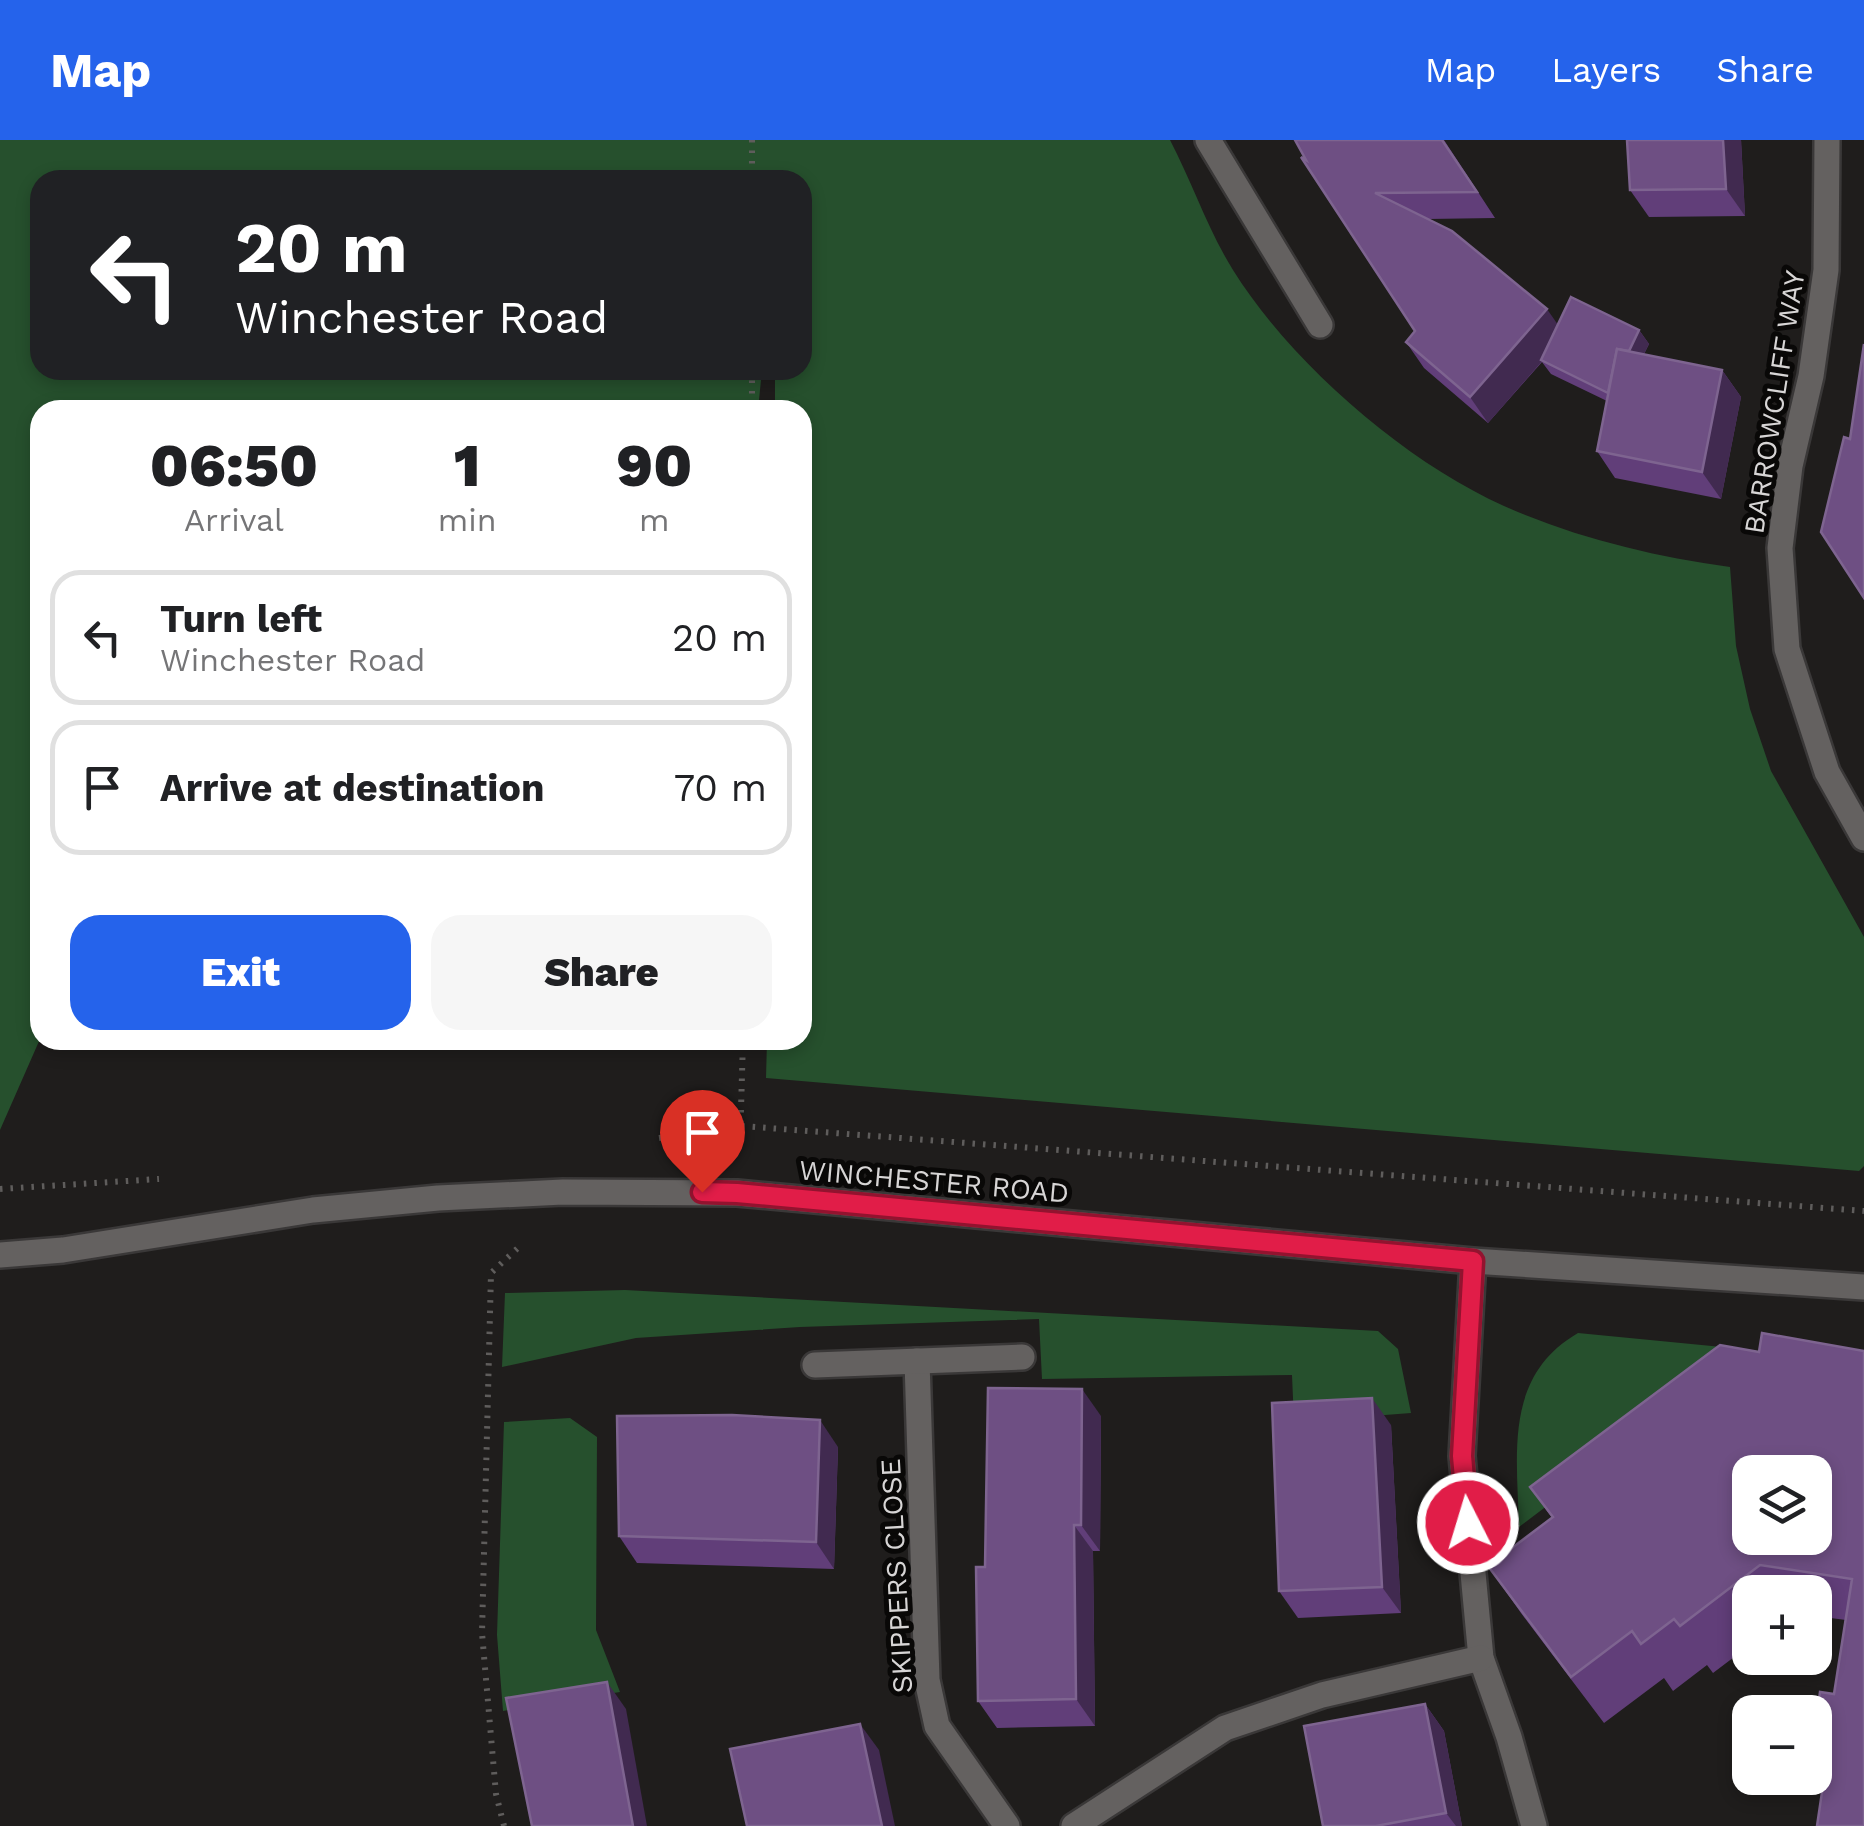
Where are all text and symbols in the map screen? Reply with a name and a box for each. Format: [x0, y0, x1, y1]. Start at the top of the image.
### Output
text: Map [50, 42, 151, 99]
text: Map [1425, 49, 1496, 91]
text: Layers [1551, 49, 1661, 91]
text: Share [1716, 49, 1814, 91]
text: 20 m [235, 207, 408, 289]
icon: left [70, 210, 200, 340]
street label: BARROWCLIFF WAY [1737, 268, 1812, 536]
text: Winchester Road [235, 291, 608, 344]
text: 06:50 [150, 430, 318, 501]
text: 1 [454, 430, 481, 501]
text: 90 [616, 430, 692, 501]
text: Arrival [184, 501, 284, 539]
text: min [438, 501, 497, 539]
text: m [639, 501, 670, 539]
text: Turn left [160, 597, 322, 641]
icon: left [75, 610, 130, 665]
text: 20 m [672, 616, 767, 660]
text: Winchester Road [160, 641, 425, 679]
icon: arrive [75, 760, 130, 815]
text: Arrive at destination [160, 766, 545, 810]
text: 70 m [674, 766, 767, 810]
button: Exit [70, 915, 411, 1030]
button: Share [431, 915, 772, 1030]
pin [660, 1090, 745, 1193]
icon: arrive [675, 1105, 730, 1160]
street label: WINCHESTER ROAD [798, 1153, 1070, 1210]
map controls [1732, 1455, 1832, 1795]
button: layers [1732, 1455, 1832, 1555]
street label: SKIPPERS CLOSE [874, 1458, 919, 1694]
position arrow [1416, 1471, 1520, 1575]
button: + [1732, 1575, 1832, 1675]
button: − [1732, 1695, 1832, 1795]

